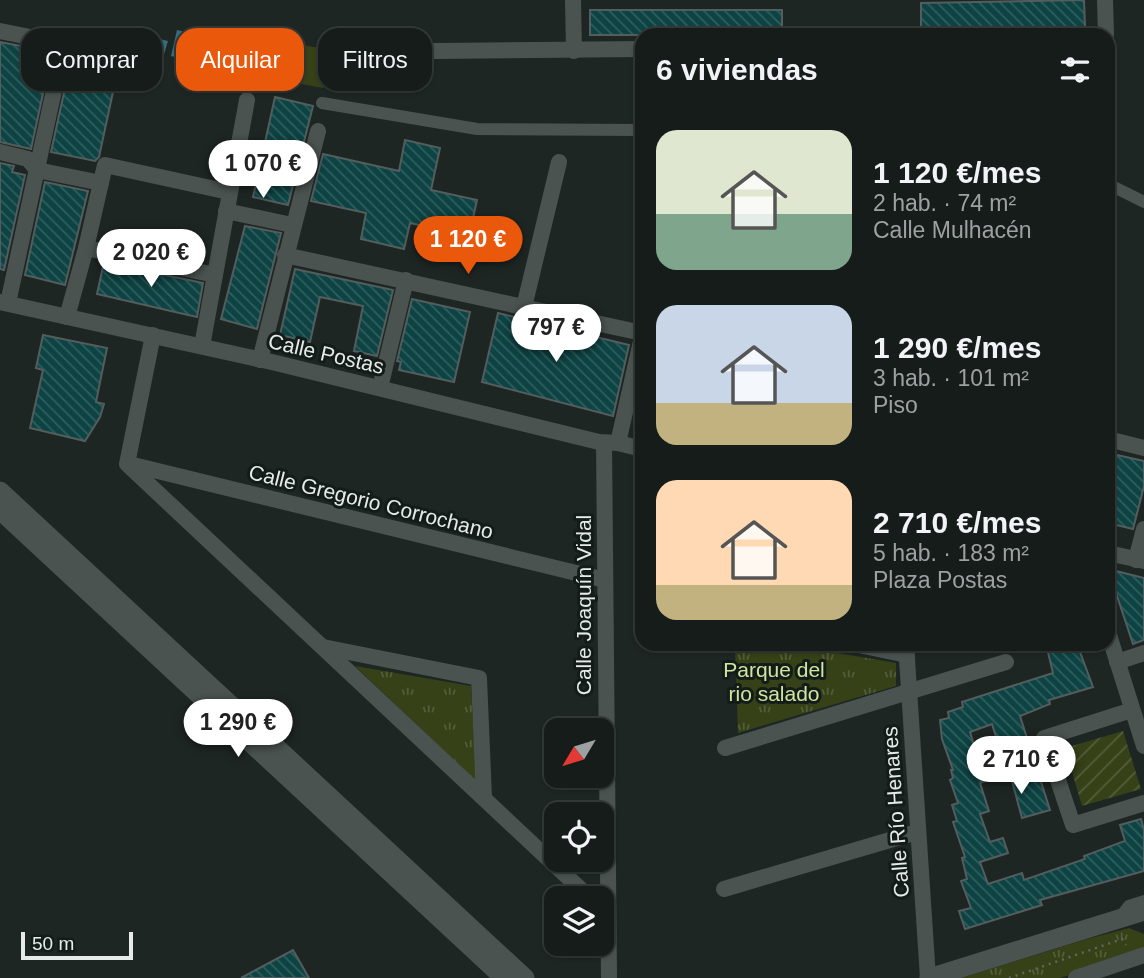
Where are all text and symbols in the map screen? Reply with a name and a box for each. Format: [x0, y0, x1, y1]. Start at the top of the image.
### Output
chip: Comprar [21, 28, 162, 91]
chip: Alquilar [176, 28, 304, 91]
chip: Filtros [318, 28, 432, 91]
icon: filters [1056, 51, 1094, 89]
text: 6 viviendas [656, 53, 818, 86]
pin: 1 070 € [198, 140, 328, 200]
text: 1 070 € [225, 150, 301, 176]
text: 1 120 €/mes [873, 156, 1041, 189]
icon: home [712, 158, 796, 242]
text: 2 hab. · 74 m² [873, 190, 1016, 216]
pin: 1 120 € [403, 216, 533, 276]
text: Calle Mulhacén [873, 217, 1032, 243]
text: 1 120 € [430, 226, 506, 252]
pin: 2 020 € [86, 230, 216, 289]
text: 2 020 € [113, 239, 189, 265]
pin: 797 € [507, 304, 605, 364]
text: 797 € [527, 314, 585, 340]
street label: Calle Postas [266, 329, 386, 378]
text: 1 290 €/mes [873, 331, 1041, 364]
icon: home [712, 333, 796, 417]
text: 3 hab. · 101 m² [873, 365, 1029, 391]
text: Piso [873, 392, 918, 418]
street label: Calle Gregorio Corrochano [247, 460, 496, 543]
text: 2 710 €/mes [873, 506, 1041, 539]
icon: home [712, 508, 796, 592]
street label: Calle Joaquín Vidal [572, 515, 595, 695]
text: 5 hab. · 183 m² [873, 540, 1029, 566]
text: Plaza Postas [873, 567, 1007, 593]
park label: Parque del rio salado [723, 658, 825, 705]
pin: 1 290 € [173, 700, 303, 759]
text: 1 290 € [200, 709, 276, 735]
north arrow [544, 718, 614, 788]
map controls [544, 718, 614, 956]
street label: Calle Río Henares [878, 726, 913, 898]
pin: 2 710 € [956, 736, 1086, 796]
text: 2 710 € [983, 746, 1059, 772]
button: locate [544, 802, 614, 872]
button: layers [544, 886, 614, 956]
scale bar [21, 929, 133, 961]
text: 50 m [32, 933, 74, 954]

